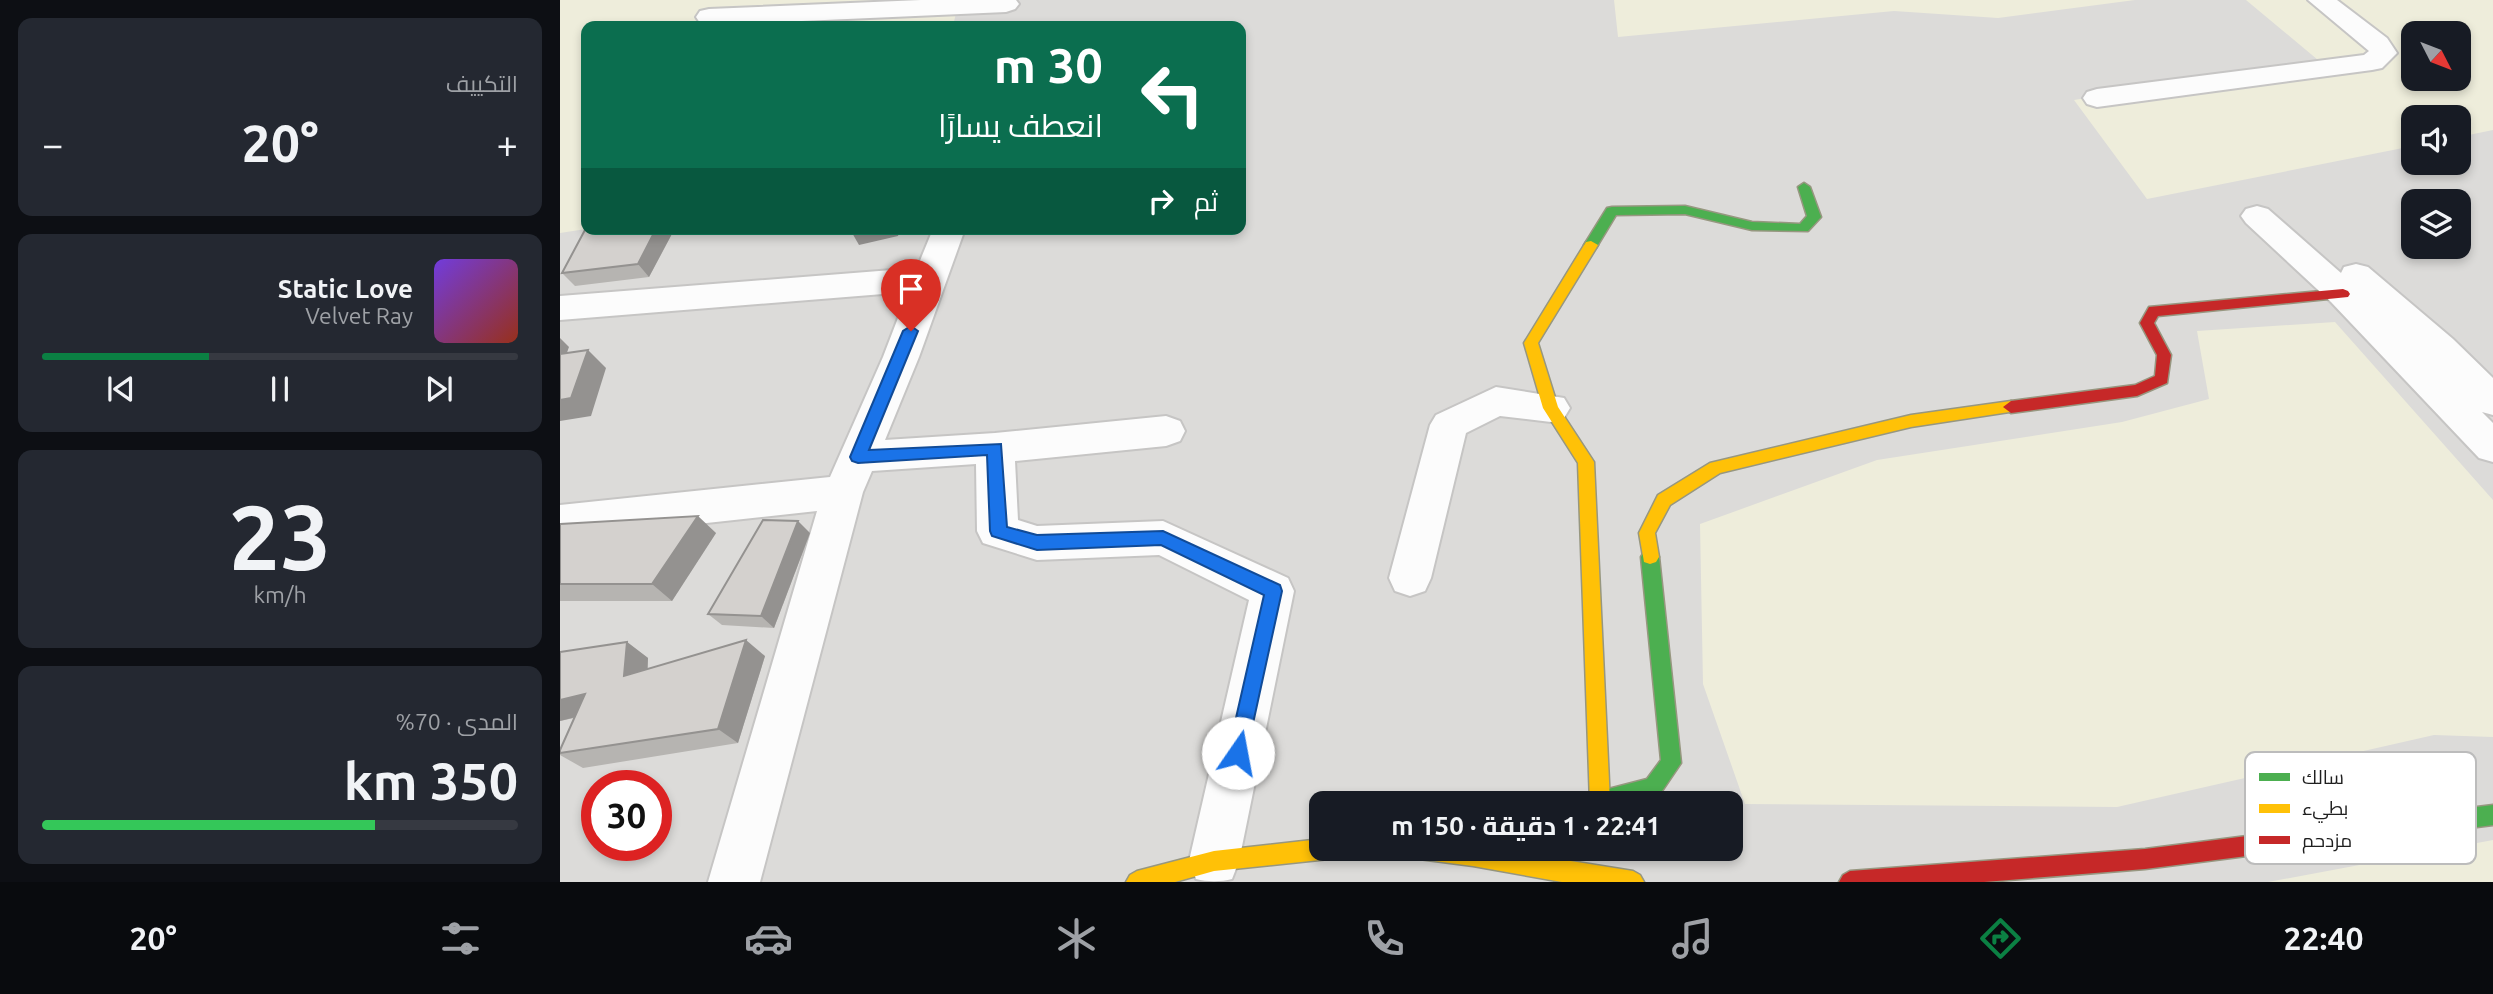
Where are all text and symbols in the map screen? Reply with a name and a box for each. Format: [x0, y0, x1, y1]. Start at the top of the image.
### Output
north arrow [2401, 21, 2471, 91]
map controls [2401, 21, 2471, 259]
text: 30 m [994, 37, 1103, 92]
icon: left [1127, 49, 1218, 140]
text: التكييف [446, 71, 518, 96]
button: sound [2401, 105, 2471, 175]
text: انعطف يسارًا [938, 107, 1103, 143]
text: 20° [241, 114, 319, 172]
text: − [42, 123, 63, 165]
text: + [497, 123, 518, 165]
icon: right [1142, 182, 1180, 220]
text: ثم [1194, 187, 1218, 216]
button: layers [2401, 189, 2471, 259]
pin [881, 259, 941, 331]
icon: arrive [892, 270, 930, 308]
text: Static Love [278, 274, 413, 303]
text: Velvet Ray [305, 303, 413, 328]
icon: previous [102, 370, 140, 408]
icon: pause [261, 370, 299, 408]
icon: next [420, 370, 458, 408]
text: 23 [229, 485, 331, 587]
text: km/h [253, 582, 307, 607]
text: المدى · 70% [396, 709, 518, 734]
position arrow [1201, 716, 1275, 790]
text: 350 km [344, 752, 518, 810]
legend [2245, 752, 2476, 864]
text: سالك [2302, 766, 2344, 788]
speed limit sign: 30 [581, 770, 672, 861]
text: بطيء [2302, 797, 2348, 823]
text: 22:41 · 1 دقيقة · 150 m [1391, 811, 1661, 840]
text: مزدحم [2302, 829, 2352, 854]
icon: filters [436, 914, 485, 963]
icon: car [744, 914, 793, 963]
icon: climate [1052, 914, 1101, 963]
icon: phone [1360, 914, 1409, 963]
icon: music [1668, 914, 1717, 963]
icon: directions [1976, 914, 2025, 963]
text: 20° [129, 920, 177, 956]
text: 22:40 [2283, 920, 2364, 956]

